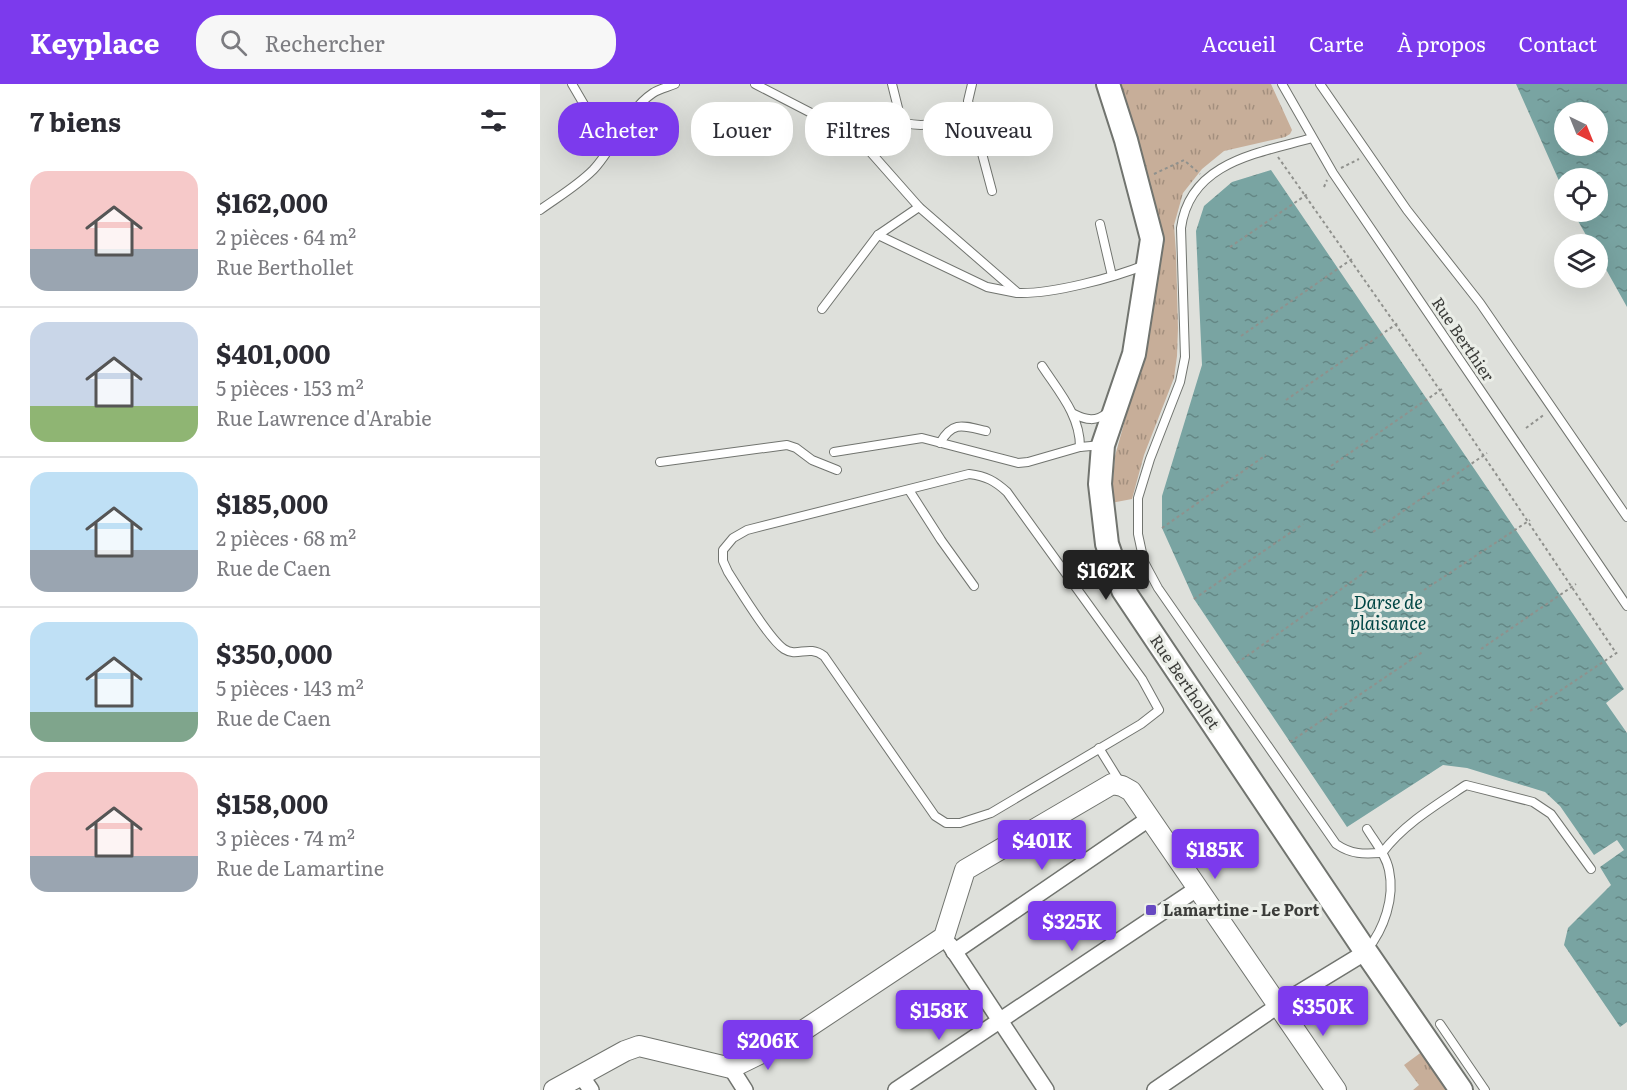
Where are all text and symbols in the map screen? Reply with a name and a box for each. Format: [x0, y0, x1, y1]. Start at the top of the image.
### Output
search box [196, 15, 616, 69]
text: Keyplace [30, 21, 160, 63]
icon: search [217, 26, 250, 59]
text: Rechercher [265, 26, 385, 59]
text: Accueil [1202, 27, 1276, 58]
text: Carte [1309, 27, 1364, 58]
text: À propos [1397, 27, 1486, 58]
text: Contact [1519, 27, 1597, 58]
text: 7 biens [30, 101, 121, 140]
chip: Acheter [558, 102, 679, 156]
chip: Louer [691, 102, 793, 156]
chip: Filtres [805, 102, 911, 156]
chip: Nouveau [923, 102, 1053, 156]
north arrow [1554, 102, 1608, 156]
map controls [1554, 102, 1608, 288]
icon: filters [477, 104, 510, 137]
button: locate [1554, 168, 1608, 222]
text: $162,000 [216, 182, 328, 221]
icon: home [78, 195, 150, 267]
text: 2 pièces · 64 m² [216, 221, 356, 251]
button: layers [1554, 234, 1608, 288]
text: Rue Berthollet [216, 251, 353, 281]
street label: Rue Berthier [1427, 292, 1501, 386]
text: $401,000 [216, 333, 330, 372]
icon: home [78, 346, 150, 418]
text: 5 pièces · 153 m² [216, 372, 364, 402]
text: Rue Lawrence d'Arabie [216, 402, 432, 432]
text: $185,000 [216, 483, 328, 522]
icon: home [78, 496, 150, 568]
text: 2 pièces · 68 m² [216, 522, 356, 552]
pin: $162K [1064, 550, 1148, 601]
text: Rue de Caen [216, 552, 331, 582]
text: $162K [1077, 554, 1135, 584]
water label: Darse de plaisance [1350, 588, 1426, 636]
street label: Rue Berthollet [1145, 629, 1227, 734]
text: $350,000 [216, 633, 333, 672]
icon: home [78, 646, 150, 718]
text: 5 pièces · 143 m² [216, 672, 364, 702]
text: Rue de Caen [216, 702, 331, 732]
text: $158,000 [216, 783, 328, 822]
icon: home [78, 796, 150, 868]
pin: $401K [1000, 820, 1084, 871]
text: 3 pièces · 74 m² [216, 822, 355, 852]
text: $401K [1012, 824, 1072, 854]
pin: $185K [1173, 829, 1257, 880]
text: $185K [1186, 833, 1244, 863]
text: Rue de Lamartine [216, 852, 384, 882]
place label: Lamartine - Le Port [1163, 897, 1319, 921]
pin: $325K [1030, 901, 1114, 952]
marker: Lamartine - Le Port [1144, 903, 1158, 917]
text: $325K [1042, 905, 1102, 935]
pin: $350K [1281, 986, 1365, 1037]
pin: $158K [897, 990, 981, 1041]
text: $350K [1292, 990, 1354, 1020]
text: $158K [910, 994, 968, 1024]
pin: $206K [726, 1020, 810, 1071]
text: $206K [737, 1024, 799, 1054]

